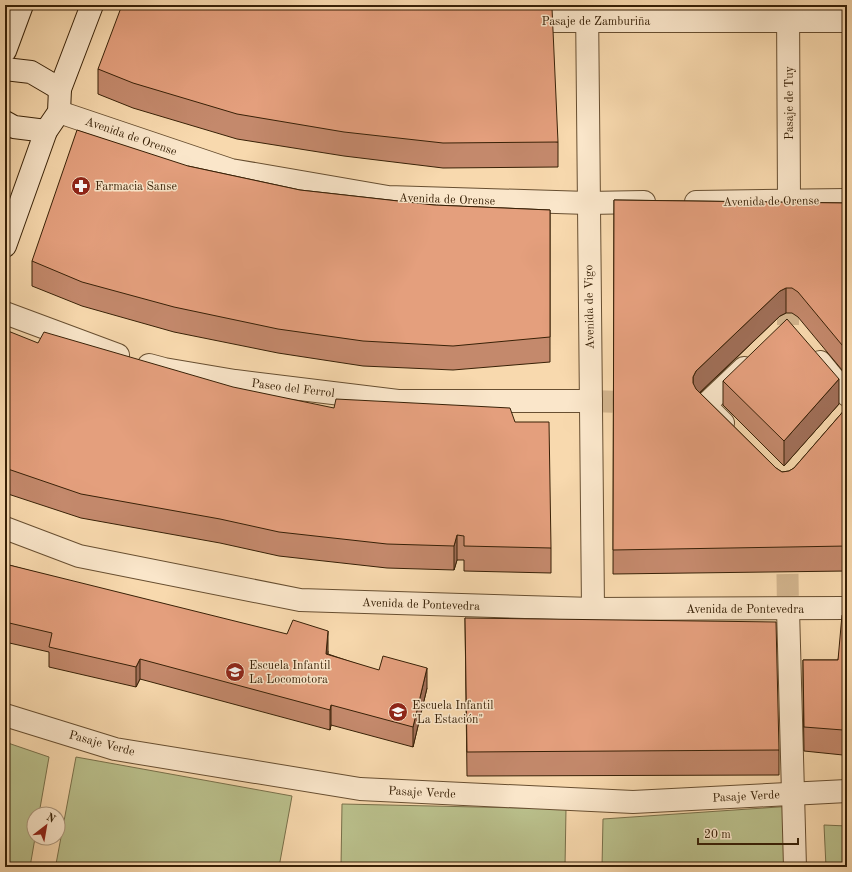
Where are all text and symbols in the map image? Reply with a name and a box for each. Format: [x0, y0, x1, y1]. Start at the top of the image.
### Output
street label: Pasaje de Zamburiña [542, 16, 651, 28]
street label: Pasaje de Tuy [784, 65, 796, 140]
street label: Avenida de Orense [83, 116, 179, 158]
pharmacy icon: Farmacia Sanse [70, 175, 92, 197]
place label: Farmacia Sanse [95, 181, 177, 193]
street label: Avenida de Orense [399, 192, 496, 208]
street label: Avenida de Orense [723, 195, 820, 209]
street label: Avenida de Vigo [583, 265, 597, 349]
street label: Paseo del Ferrol [251, 378, 335, 400]
street label: Avenida de Pontevedra [362, 597, 480, 613]
street label: Avenida de Pontevedra [686, 604, 804, 616]
place label: Escuela Infantil La Locomotora [249, 660, 330, 686]
school or university icon: Escuela Infantil La Locomotora [224, 661, 246, 683]
place label: Escuela Infantil "La Estación" [412, 700, 493, 726]
school or university icon: Escuela Infantil "La Estación" [387, 701, 409, 723]
street label: Pasaje Verde [67, 729, 136, 759]
street label: Pasaje Verde [388, 785, 457, 801]
street label: Pasaje Verde [712, 789, 781, 805]
north arrow [26, 806, 66, 846]
text: N [44, 812, 57, 826]
scale bar [698, 820, 798, 846]
text: 20 m [704, 829, 731, 841]

